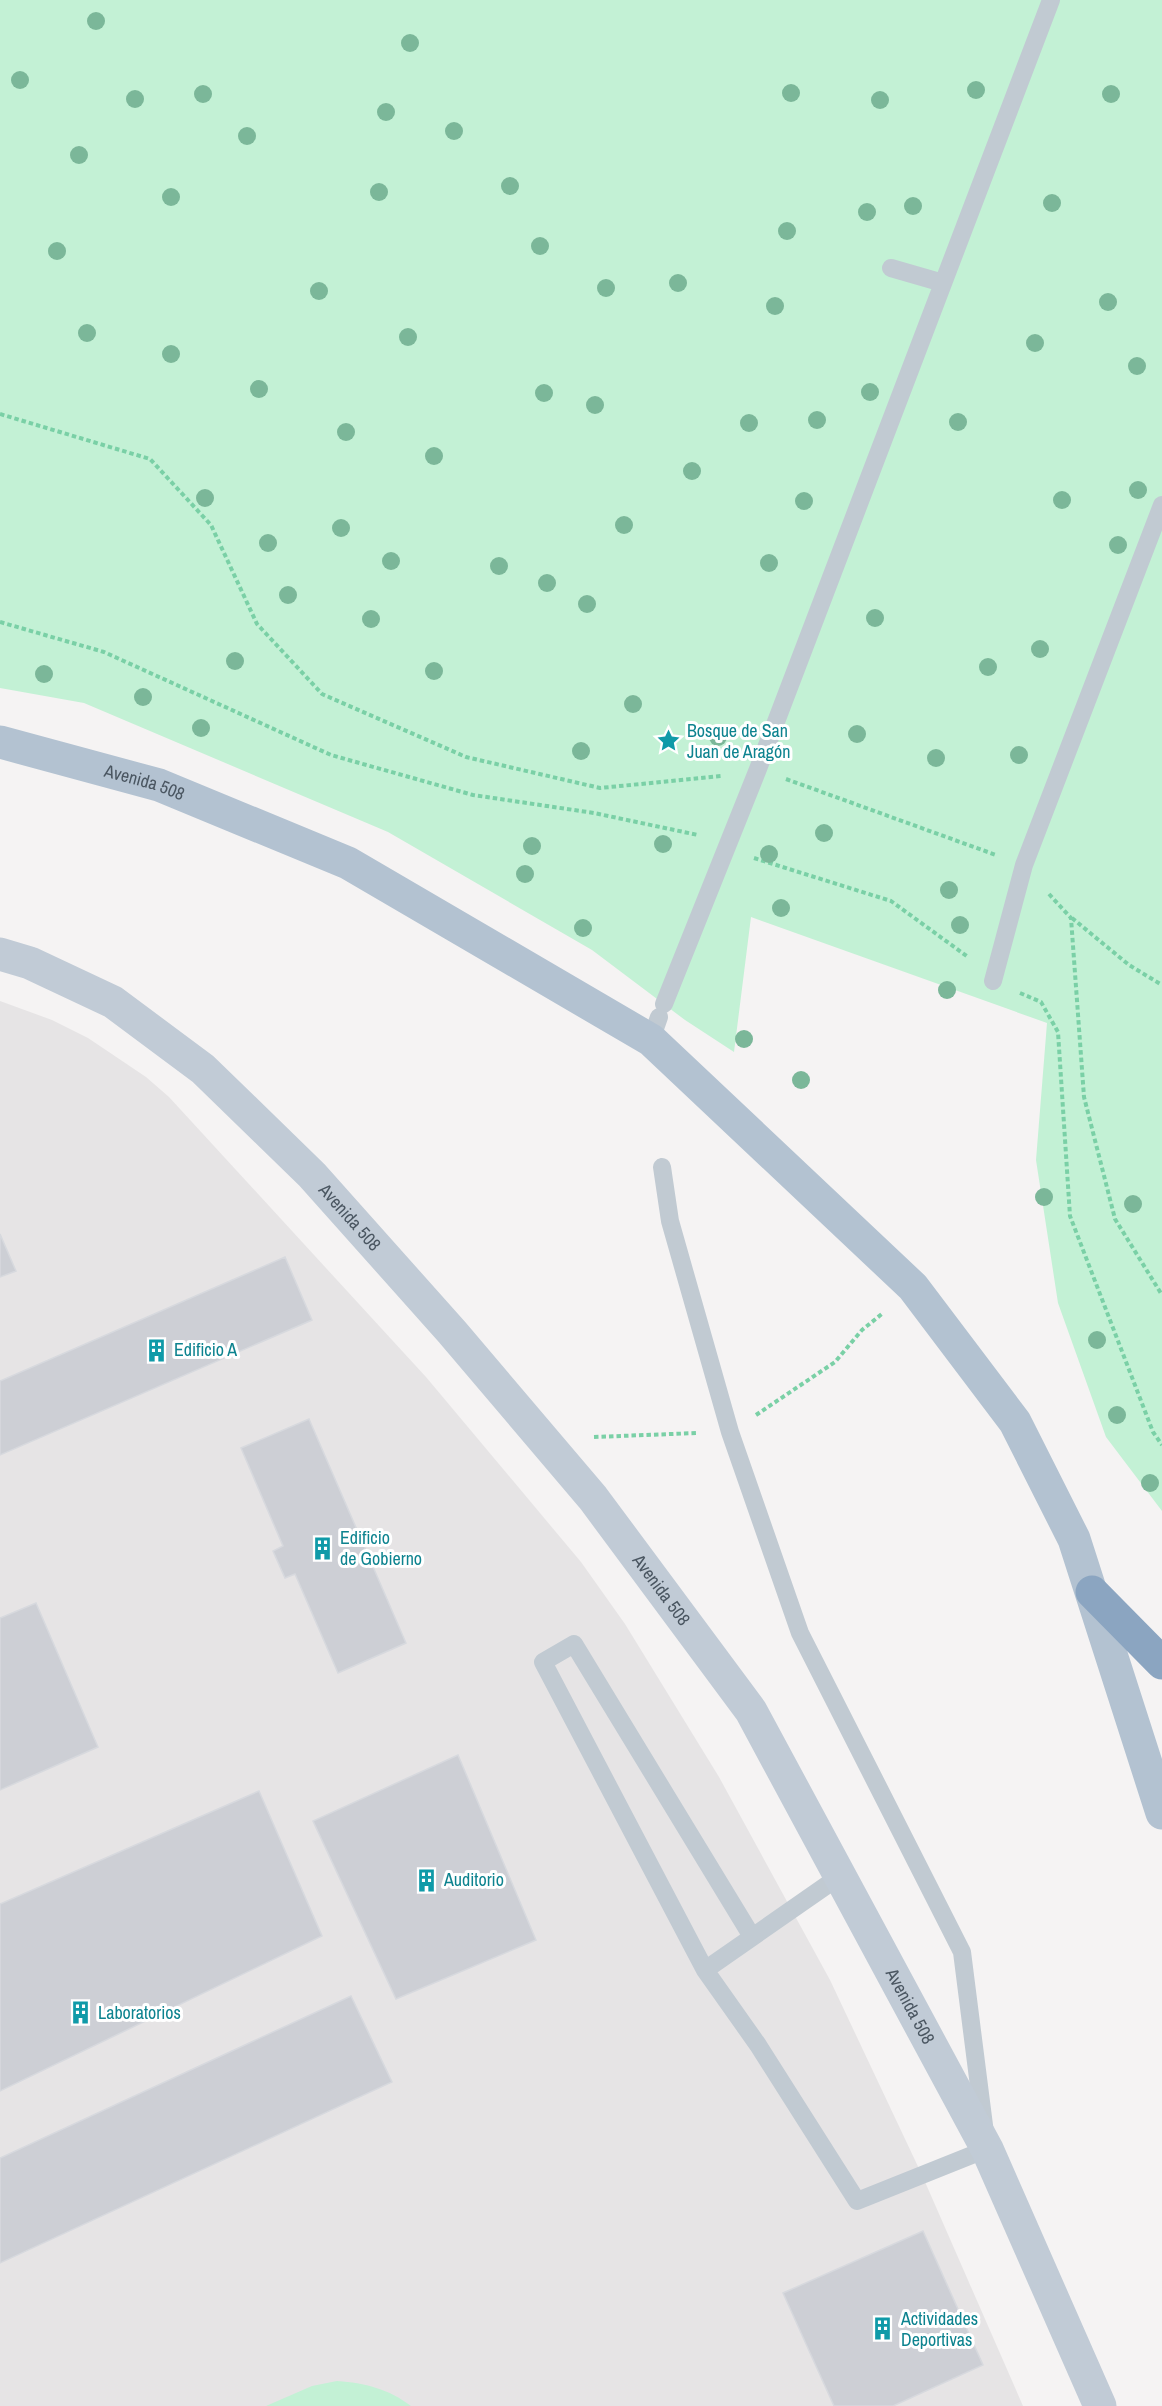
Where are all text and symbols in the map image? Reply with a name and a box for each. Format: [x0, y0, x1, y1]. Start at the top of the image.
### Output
place label: Bosque de San Juan de Aragón [687, 718, 790, 764]
place icon: Bosque de San Juan de Aragón [656, 728, 682, 754]
street label: Avenida 508 [101, 758, 189, 806]
street label: Avenida 508 [313, 1177, 387, 1256]
building icon: Edificio A [143, 1337, 169, 1363]
place label: Edificio A [174, 1337, 237, 1362]
place label: Edificio de Gobierno [340, 1525, 422, 1571]
building icon: Edificio de Gobierno [309, 1535, 335, 1561]
street label: Avenida 508 [626, 1548, 696, 1630]
building icon: Auditorio [413, 1867, 439, 1893]
place label: Auditorio [443, 1867, 504, 1892]
street label: Avenida 508 [879, 1963, 941, 2048]
building icon: Laboratorios [67, 2000, 93, 2026]
place label: Laboratorios [98, 2000, 181, 2025]
place label: Actividades Deportivas [900, 2306, 978, 2352]
building icon: Actividades Deportivas [870, 2316, 896, 2342]

